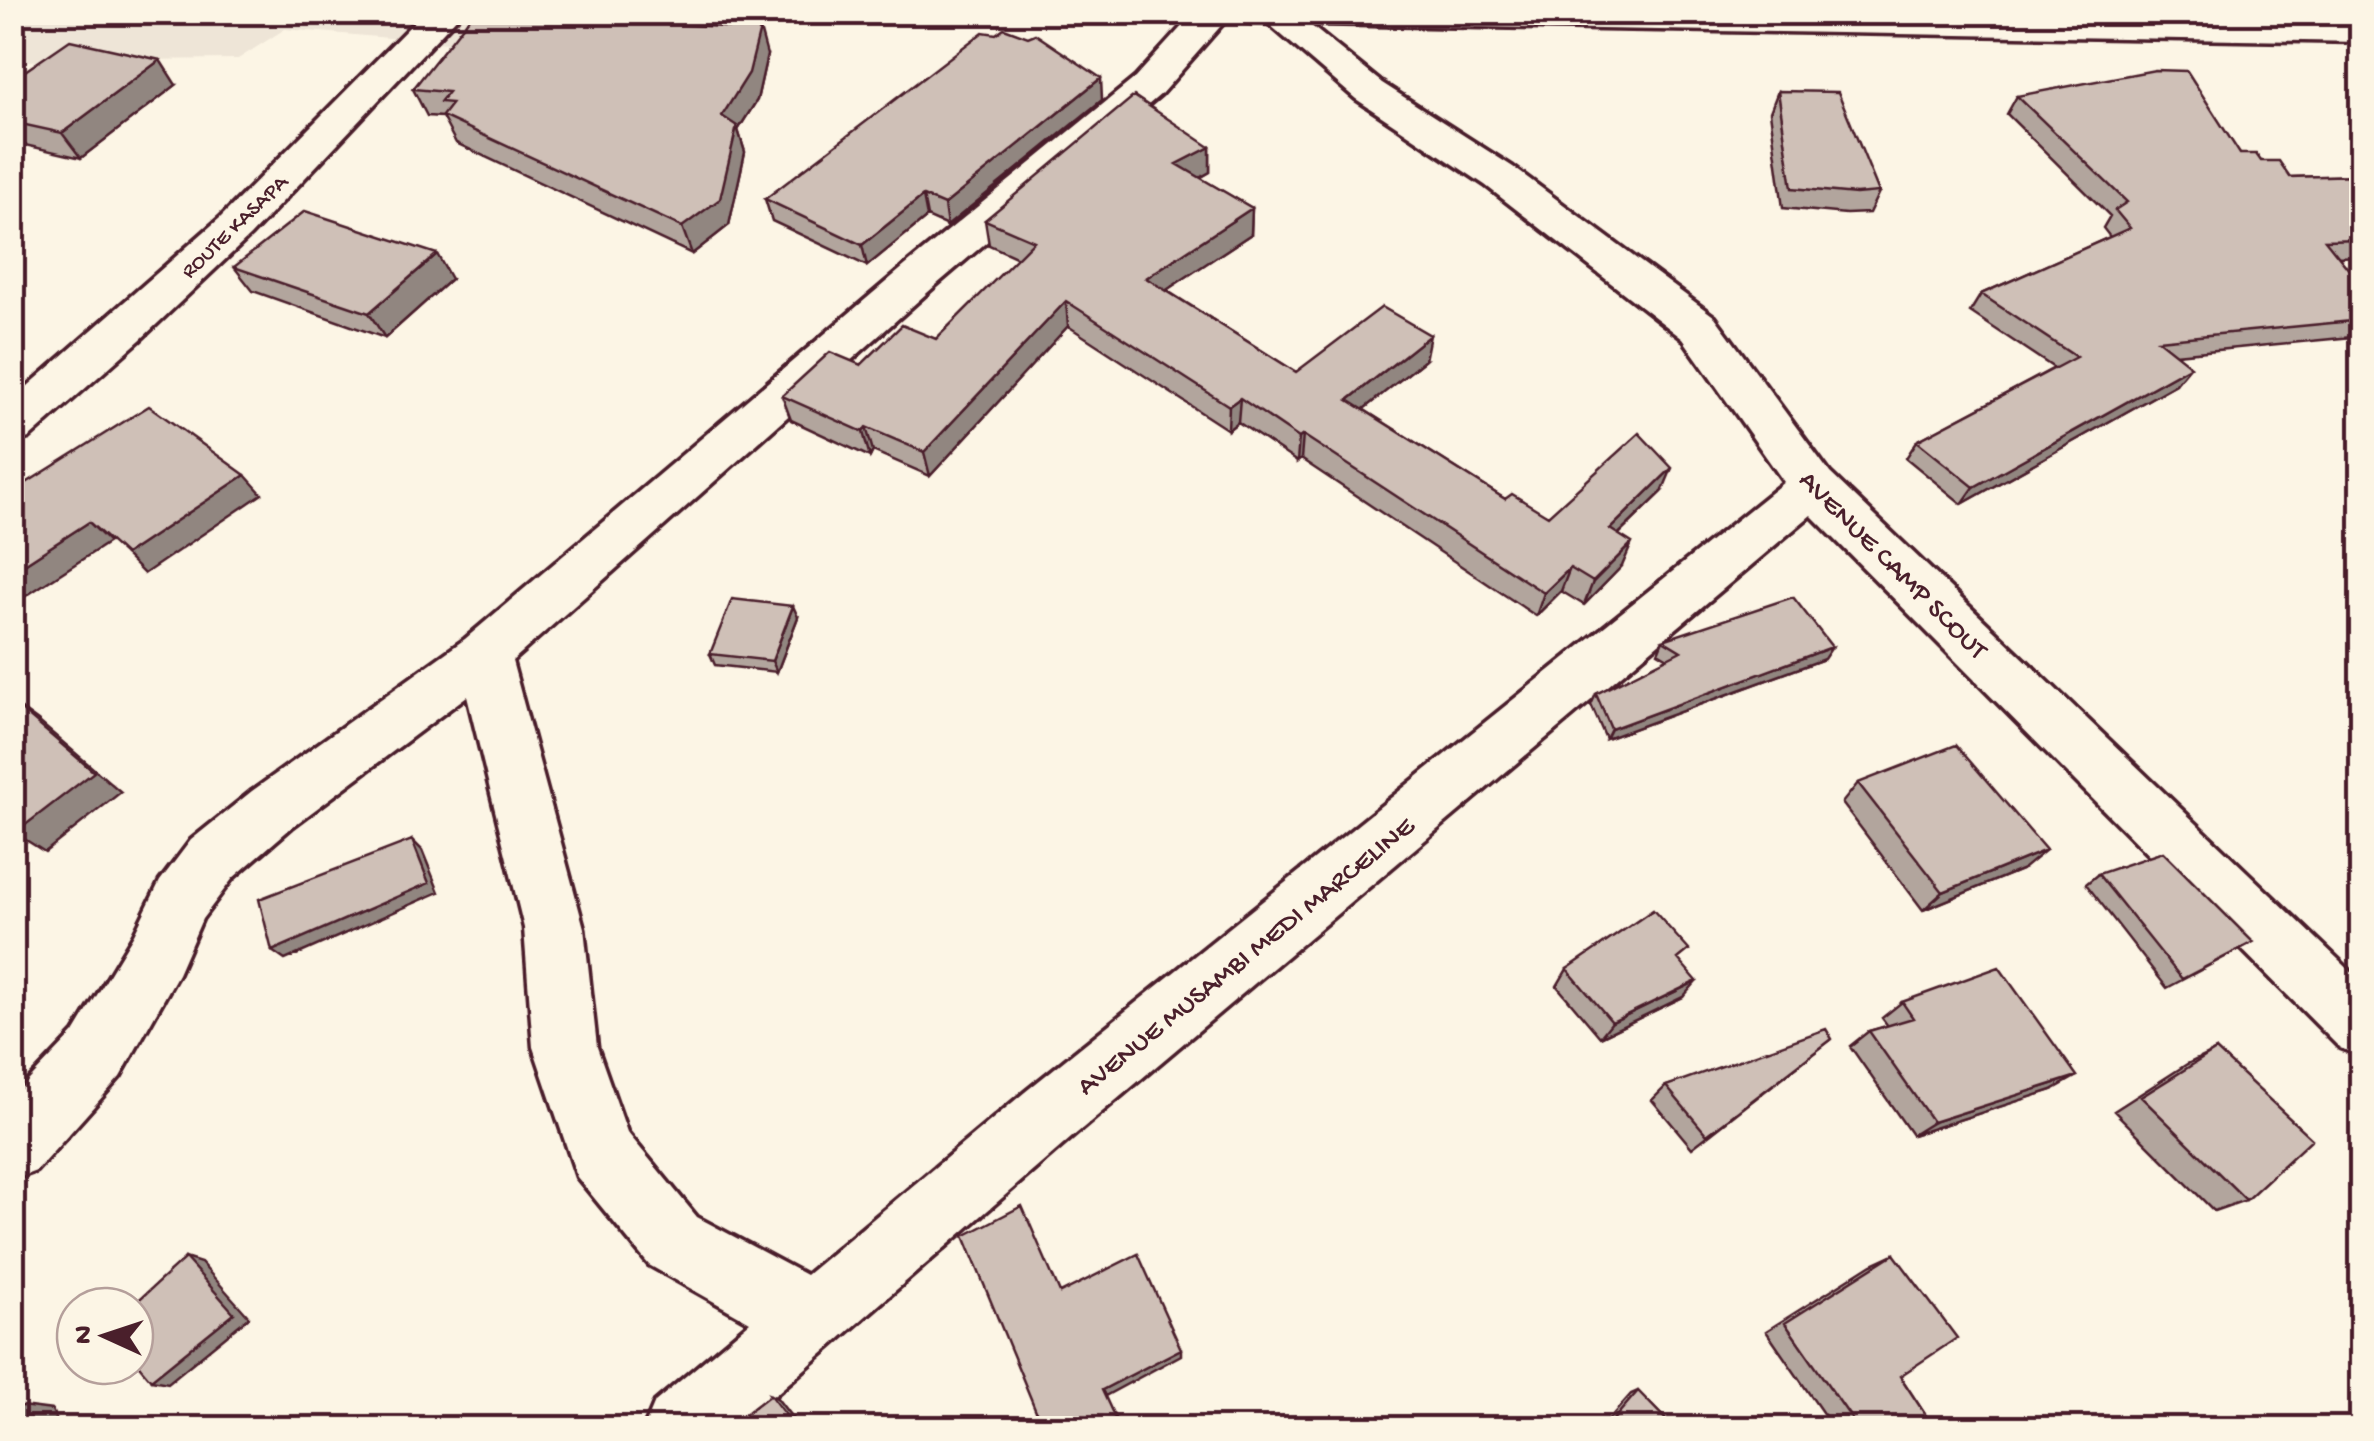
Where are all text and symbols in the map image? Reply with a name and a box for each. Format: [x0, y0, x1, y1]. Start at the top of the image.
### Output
street label: ROUTE KASAPA [177, 170, 295, 285]
street label: AVENUE CAMP SCOUT [1791, 465, 1994, 668]
street label: AVENUE MUSAMBI MEDI MARCELINE [1071, 810, 1423, 1104]
north arrow [55, 1286, 155, 1386]
text: N [68, 1325, 101, 1345]

